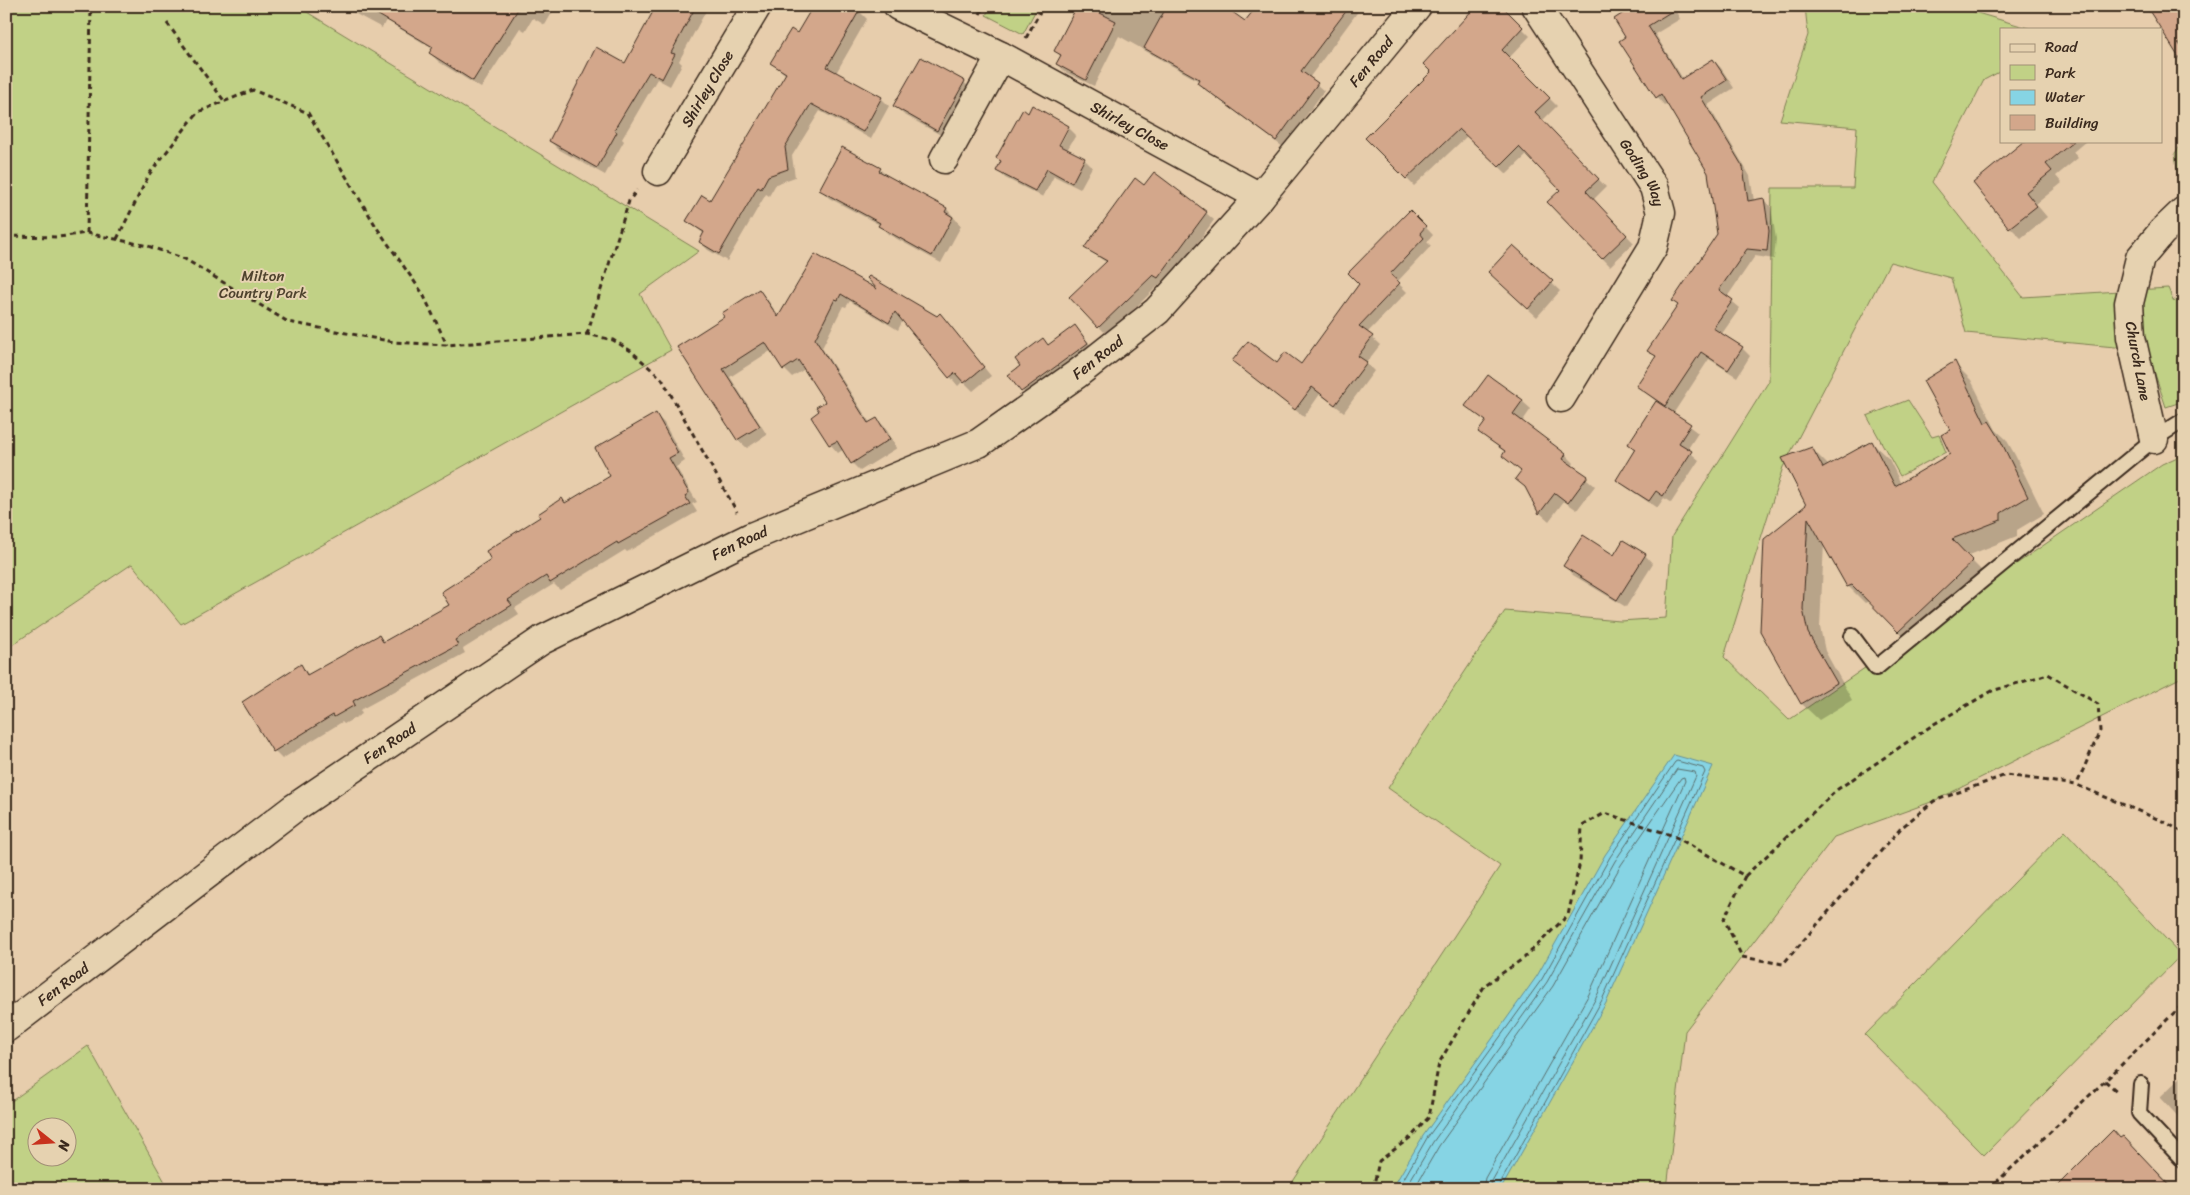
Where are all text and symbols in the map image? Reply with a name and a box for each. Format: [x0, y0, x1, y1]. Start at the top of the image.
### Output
legend [2000, 28, 2162, 142]
street label: Fen Road [1342, 29, 1401, 93]
text: Road [2045, 34, 2078, 60]
street label: Shirley Close [674, 45, 741, 132]
text: Park [2045, 60, 2076, 86]
text: Water [2045, 84, 2085, 110]
street label: Shirley Close [1086, 94, 1174, 158]
text: Building [2045, 110, 2099, 136]
street label: Goding Way [1613, 133, 1672, 210]
park label: Milton Country Park [219, 263, 307, 306]
street label: Church Lane [2118, 319, 2158, 403]
street label: Fen Road [1066, 328, 1130, 386]
street label: Fen Road [707, 518, 773, 568]
street label: Fen Road [358, 715, 423, 771]
street label: Fen Road [31, 955, 96, 1013]
north arrow [28, 1118, 78, 1168]
text: N [50, 1136, 78, 1154]

